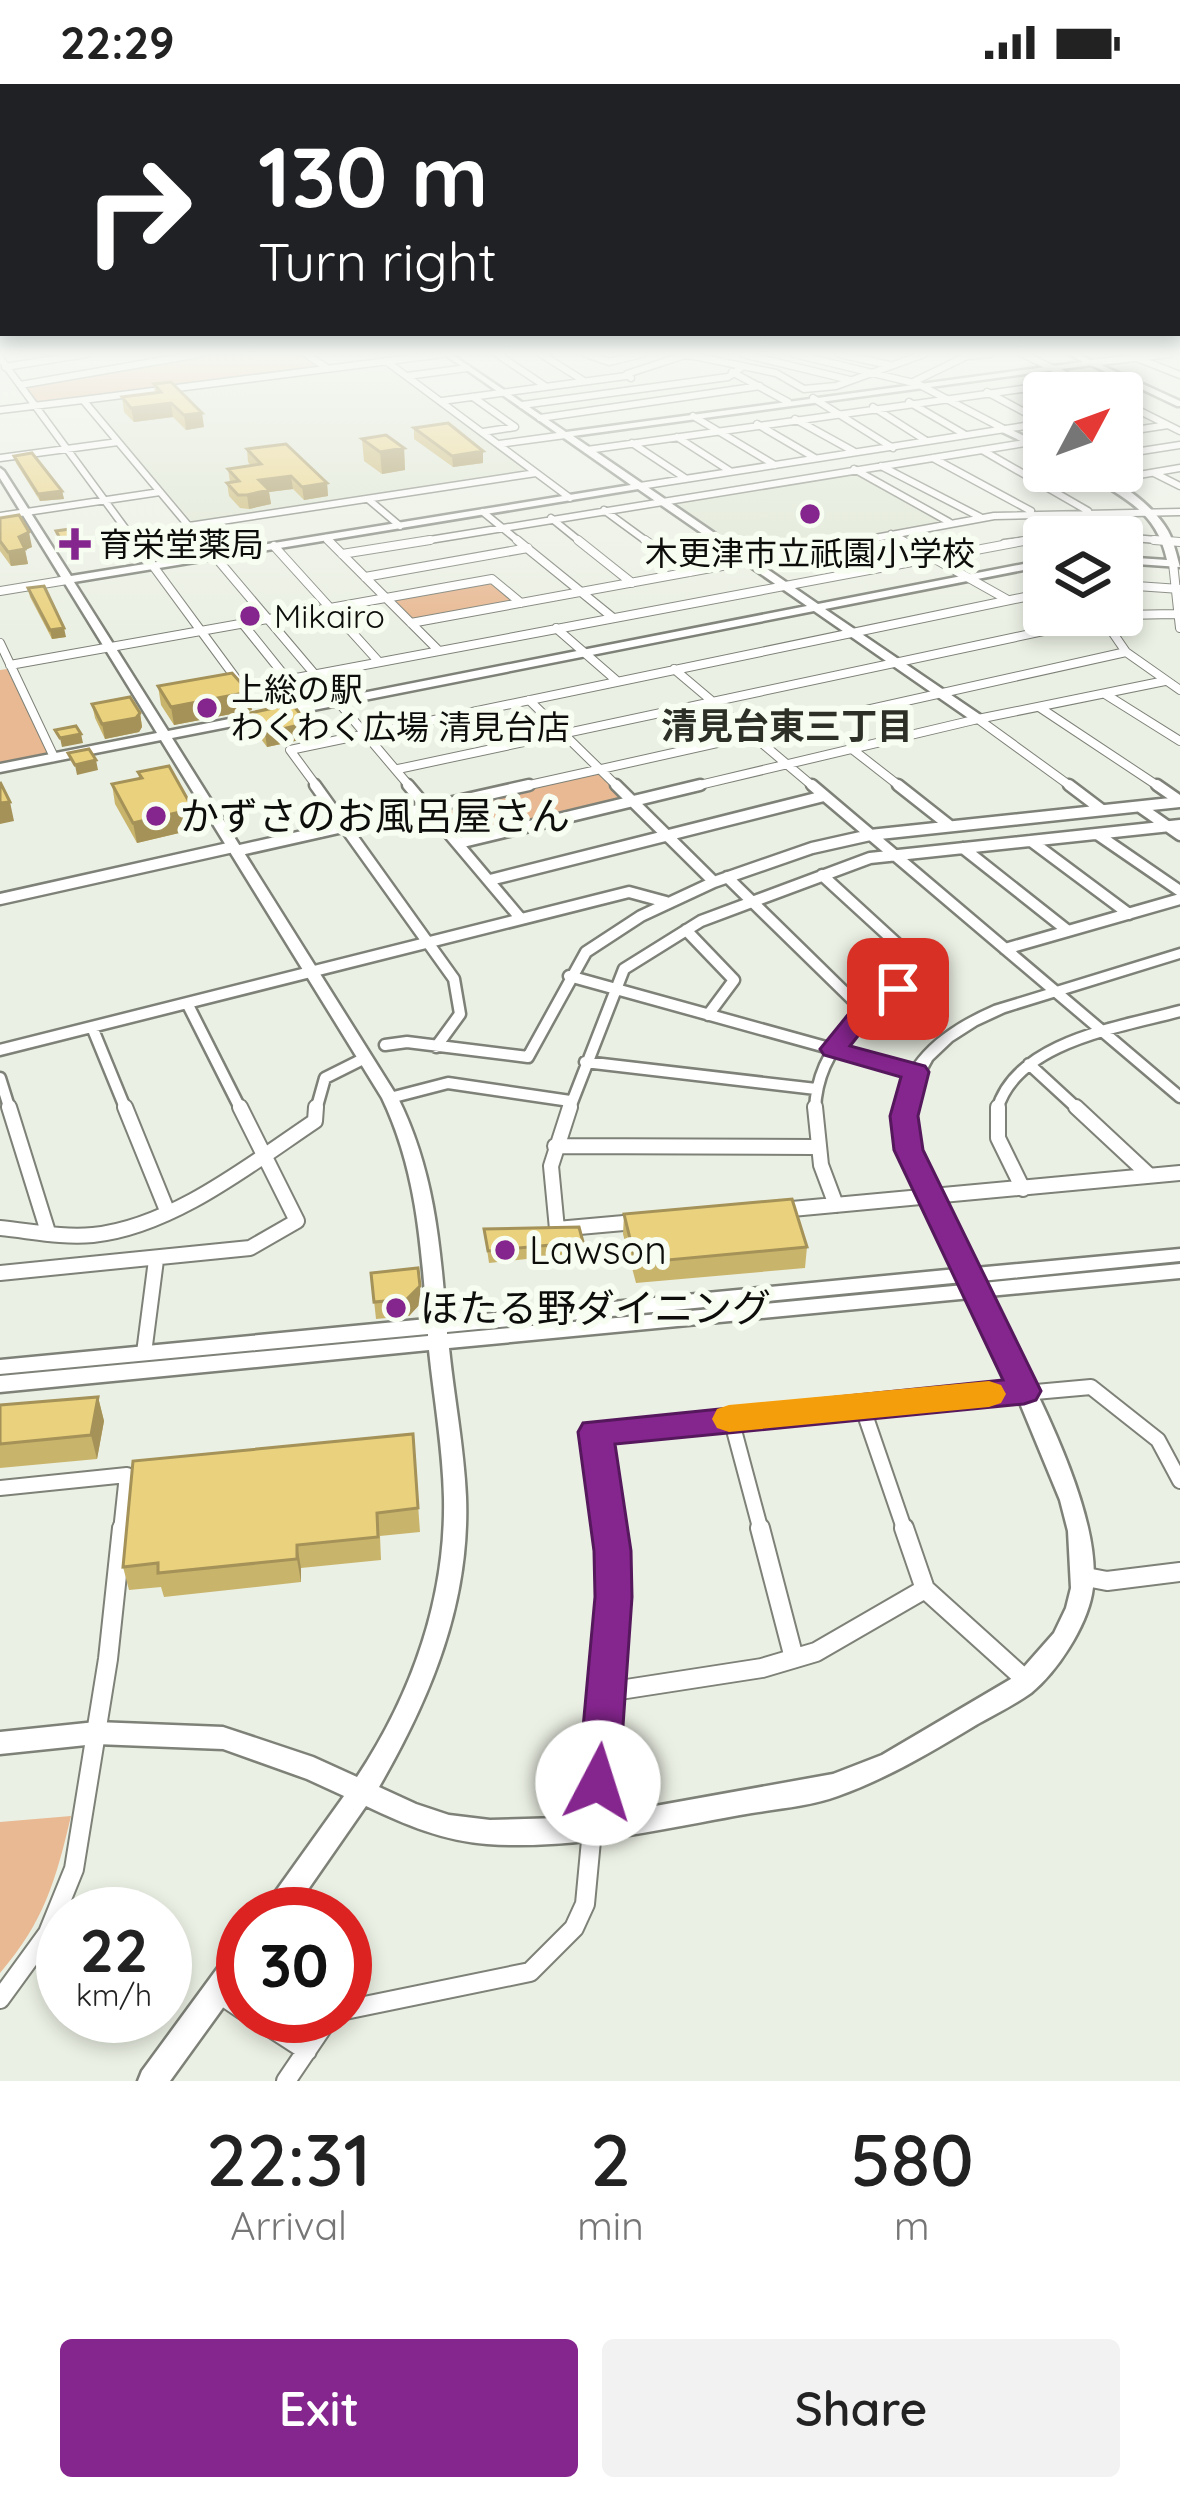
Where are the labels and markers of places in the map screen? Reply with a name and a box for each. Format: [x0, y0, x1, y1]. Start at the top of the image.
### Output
marker: 木更津市立祇園小学校 [797, 501, 823, 527]
place label: 育栄堂薬局 [99, 523, 264, 564]
marker: 育栄堂薬局 [62, 531, 88, 557]
place label: 木更津市立祇園小学校 [645, 532, 975, 573]
place label: Mikairo [274, 595, 385, 636]
marker: Mikairo [237, 603, 263, 629]
place label: 上総の駅 わくわく広場 清見台店 [231, 668, 570, 747]
marker: 上総の駅 わくわく広場 清見台店 [194, 695, 220, 721]
place label: かずさのお風呂屋さん [180, 791, 570, 840]
marker: かずさのお風呂屋さん [143, 803, 169, 829]
pin [847, 938, 949, 1040]
place label: Lawson [529, 1225, 667, 1274]
marker: Lawson [492, 1237, 518, 1263]
place label: ほたる野ダイニング [420, 1283, 771, 1332]
marker: ほたる野ダイニング [383, 1295, 409, 1321]

